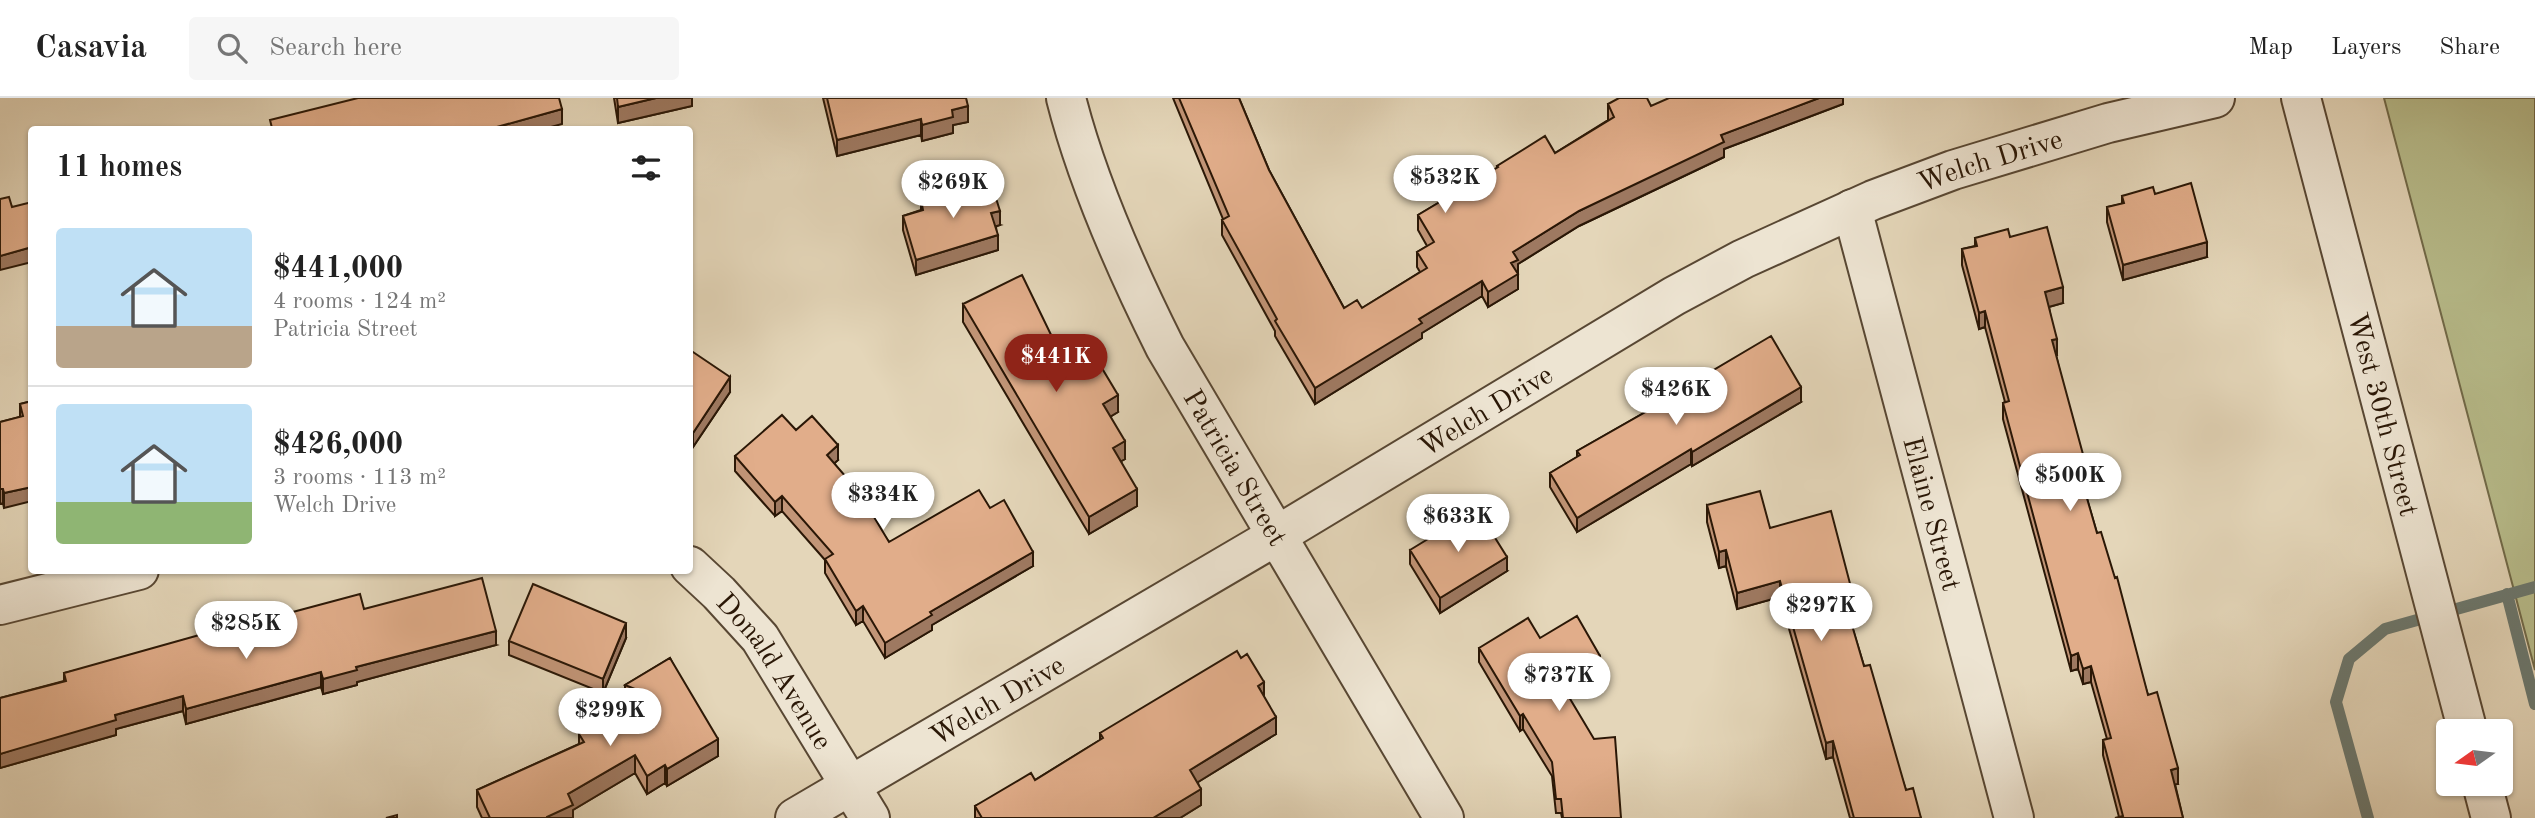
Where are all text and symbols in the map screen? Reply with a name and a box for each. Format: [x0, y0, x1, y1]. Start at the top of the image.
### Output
search box [189, 17, 679, 80]
icon: search [213, 29, 251, 67]
text: Casavia [35, 32, 147, 65]
text: Search here [269, 35, 402, 61]
text: Map [2249, 36, 2293, 60]
text: Layers [2331, 36, 2401, 60]
text: Share [2439, 36, 2500, 60]
street label: Welch Drive [1915, 127, 2066, 199]
icon: filters [627, 149, 665, 187]
text: 11 homes [56, 153, 182, 183]
pin: $532K [1396, 156, 1494, 215]
pin: $269K [904, 160, 1002, 220]
text: $532K [1409, 166, 1481, 189]
text: $269K [917, 171, 989, 194]
text: $441,000 [273, 254, 403, 284]
icon: home [112, 256, 196, 340]
text: 4 rooms · 124 m² [273, 290, 446, 313]
street label: West 30th Street [2341, 310, 2422, 520]
text: Patricia Street [273, 318, 418, 341]
pin: $441K [1007, 334, 1105, 394]
text: $441K [1020, 345, 1092, 368]
street label: Welch Drive [1415, 362, 1558, 463]
pin: $426K [1627, 368, 1725, 427]
text: $426K [1640, 378, 1712, 401]
street label: Patricia Street [1177, 386, 1291, 552]
text: $426,000 [273, 430, 403, 460]
icon: home [112, 432, 196, 516]
street label: Elaine Street [1896, 434, 1964, 594]
pin: $500K [2021, 454, 2119, 513]
text: $500K [2034, 464, 2106, 487]
text: 3 rooms · 113 m² [273, 466, 446, 489]
pin: $334K [834, 472, 932, 532]
text: $334K [847, 483, 919, 506]
text: Welch Drive [273, 494, 396, 517]
pin: $633K [1409, 494, 1507, 554]
text: $633K [1422, 505, 1494, 528]
pin: $297K [1772, 584, 1870, 643]
street label: Donald Avenue [709, 589, 836, 756]
text: $297K [1785, 594, 1857, 617]
pin: $285K [197, 602, 295, 661]
text: $285K [210, 612, 282, 635]
street label: Welch Drive [926, 652, 1070, 752]
pin: $737K [1510, 654, 1608, 713]
text: $737K [1523, 664, 1595, 687]
pin: $299K [561, 688, 659, 748]
text: $299K [574, 699, 646, 722]
north arrow [2436, 719, 2513, 796]
map controls [2436, 719, 2513, 796]

